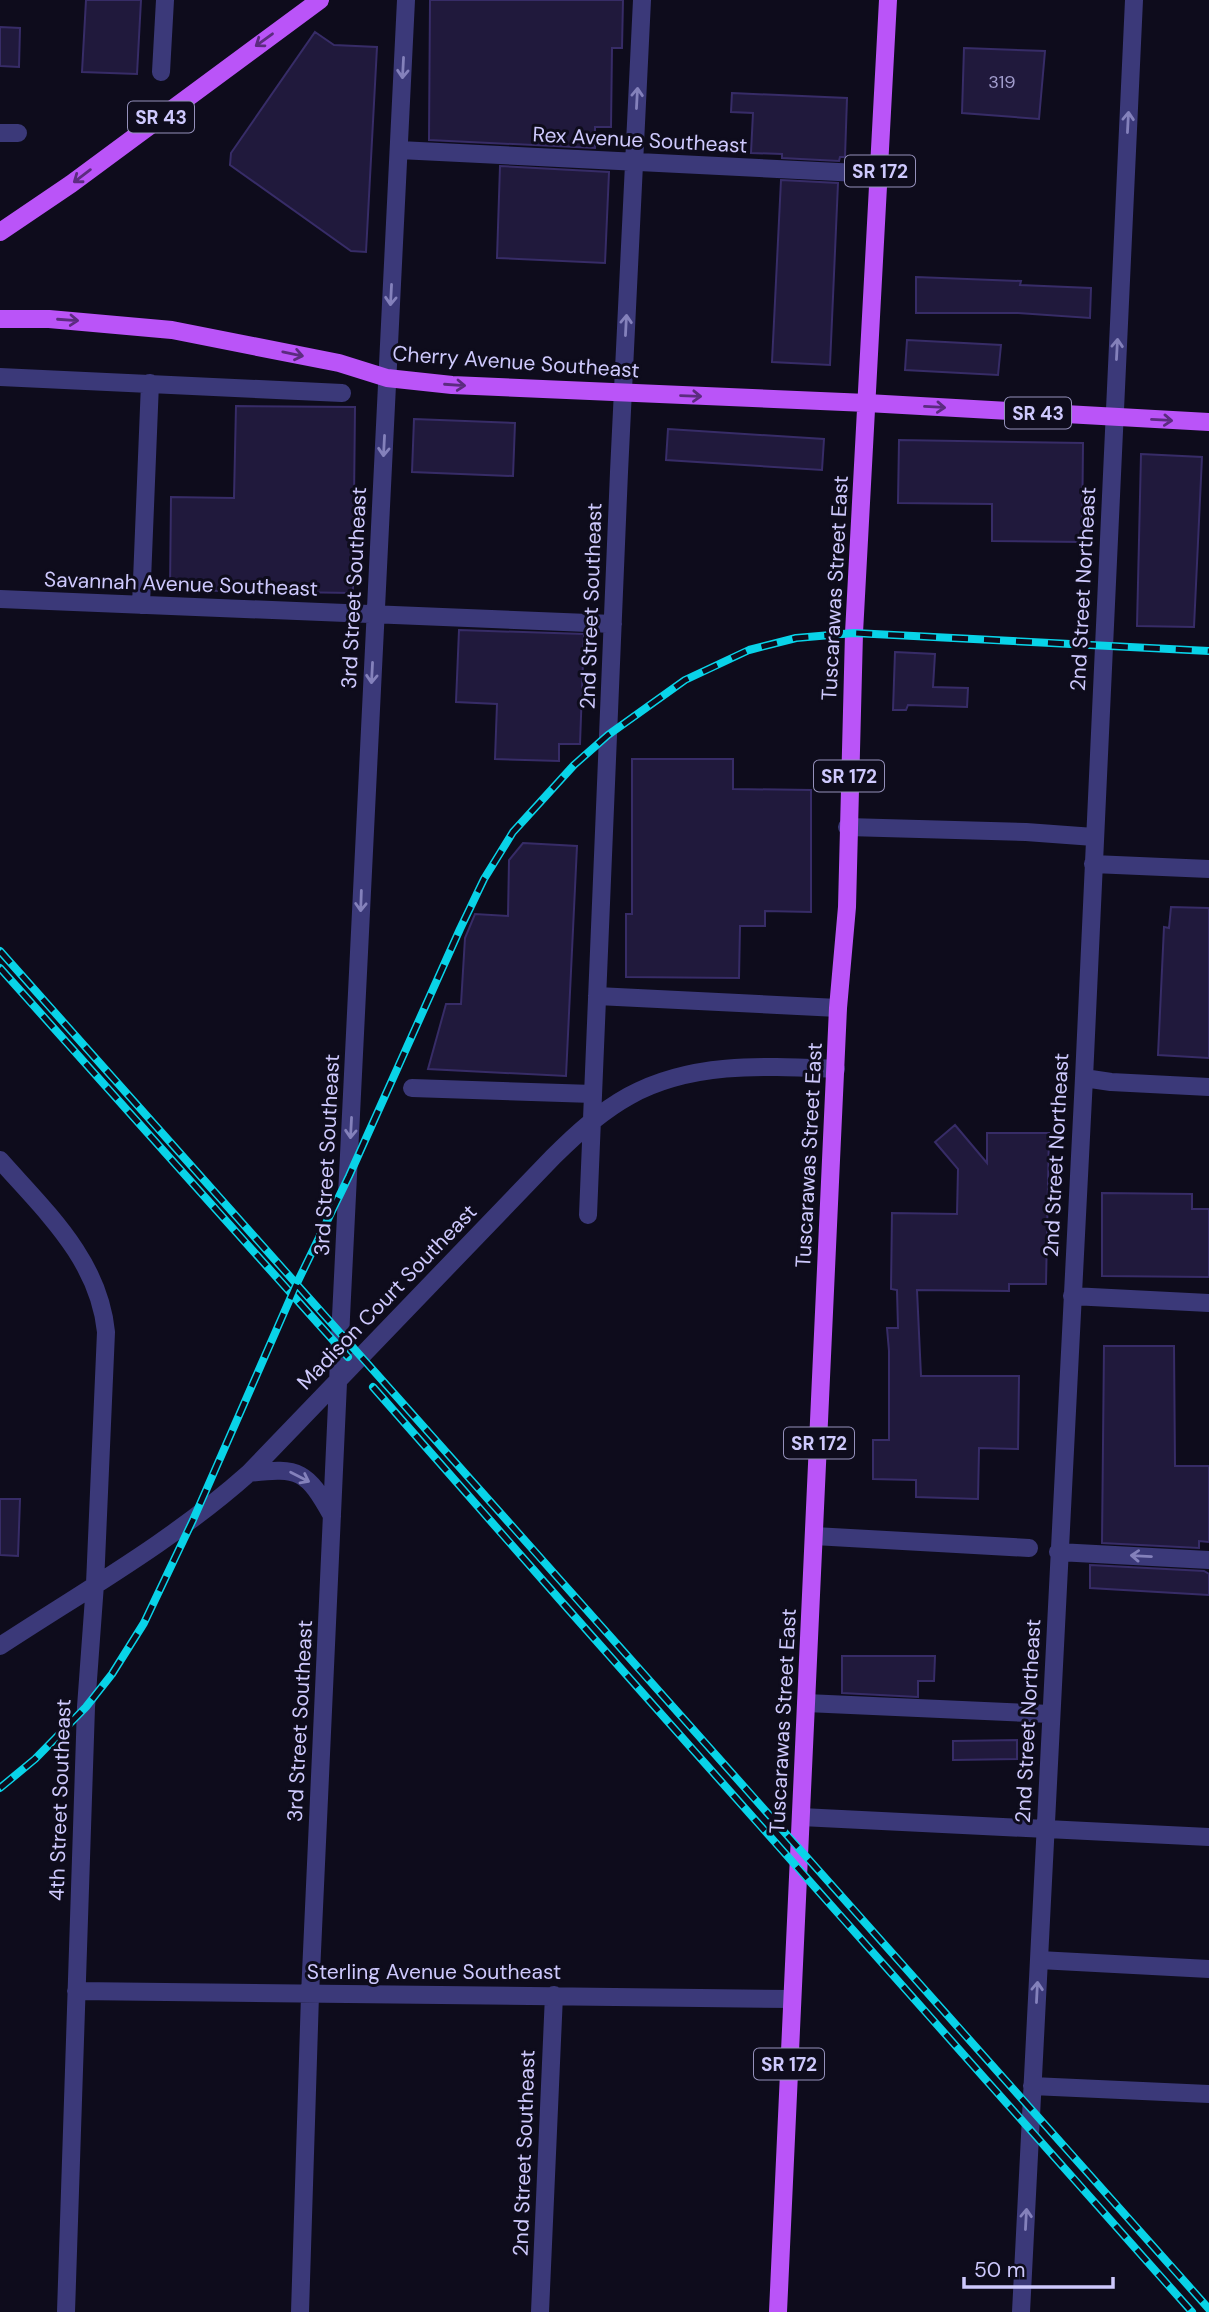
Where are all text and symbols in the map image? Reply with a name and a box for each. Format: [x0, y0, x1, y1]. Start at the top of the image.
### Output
one-way arrow [255, 33, 274, 47]
one-way arrow [396, 56, 409, 79]
house number: 319 [988, 70, 1016, 94]
one-way arrow [631, 87, 644, 110]
road number: SR 43 [128, 102, 194, 132]
one-way arrow [1122, 111, 1135, 134]
street label: Rex Avenue Southeast [532, 120, 748, 160]
road number: SR 172 [845, 155, 915, 186]
one-way arrow [73, 168, 92, 183]
one-way arrow [385, 284, 398, 307]
one-way arrow [56, 314, 79, 327]
one-way arrow [620, 314, 633, 337]
one-way arrow [1111, 338, 1124, 361]
street label: Cherry Avenue Southeast [392, 339, 640, 385]
one-way arrow [281, 347, 304, 361]
one-way arrow [443, 379, 466, 392]
one-way arrow [679, 389, 702, 402]
road number: SR 43 [1005, 398, 1071, 428]
one-way arrow [923, 401, 946, 414]
one-way arrow [1150, 413, 1173, 426]
one-way arrow [377, 434, 390, 457]
street label: Tuscarawas Street East [815, 475, 855, 701]
street label: 3rd Street Southeast [335, 486, 373, 690]
street label: 2nd Street Northeast [1064, 486, 1102, 692]
street label: 2nd Street Southeast [573, 502, 609, 710]
street label: Savannah Avenue Southeast [44, 565, 318, 603]
one-way arrow [365, 662, 378, 684]
road number: SR 172 [814, 761, 884, 792]
one-way arrow [354, 889, 367, 911]
street label: Tuscarawas Street East [789, 1042, 829, 1268]
street label: 2nd Street Northeast [1037, 1052, 1075, 1258]
street label: 3rd Street Southeast [308, 1053, 346, 1257]
one-way arrow [345, 1116, 358, 1139]
street label: Madison Court Southeast [291, 1198, 483, 1396]
road number: SR 172 [784, 1428, 854, 1458]
one-way arrow [289, 1470, 310, 1484]
one-way arrow [1130, 1550, 1153, 1563]
street label: Tuscarawas Street East [763, 1608, 803, 1834]
street label: 2nd Street Northeast [1009, 1618, 1047, 1824]
street label: 3rd Street Southeast [281, 1619, 319, 1823]
street label: 4th Street Southeast [42, 1698, 78, 1902]
street label: Sterling Avenue Southeast [307, 1958, 561, 1986]
one-way arrow [1031, 1981, 1044, 2004]
road number: SR 172 [754, 2048, 824, 2080]
street label: 2nd Street Southeast [506, 2049, 542, 2257]
one-way arrow [1019, 2208, 1032, 2231]
scale bar [964, 2246, 1113, 2290]
text: 50 m [974, 2256, 1025, 2284]

